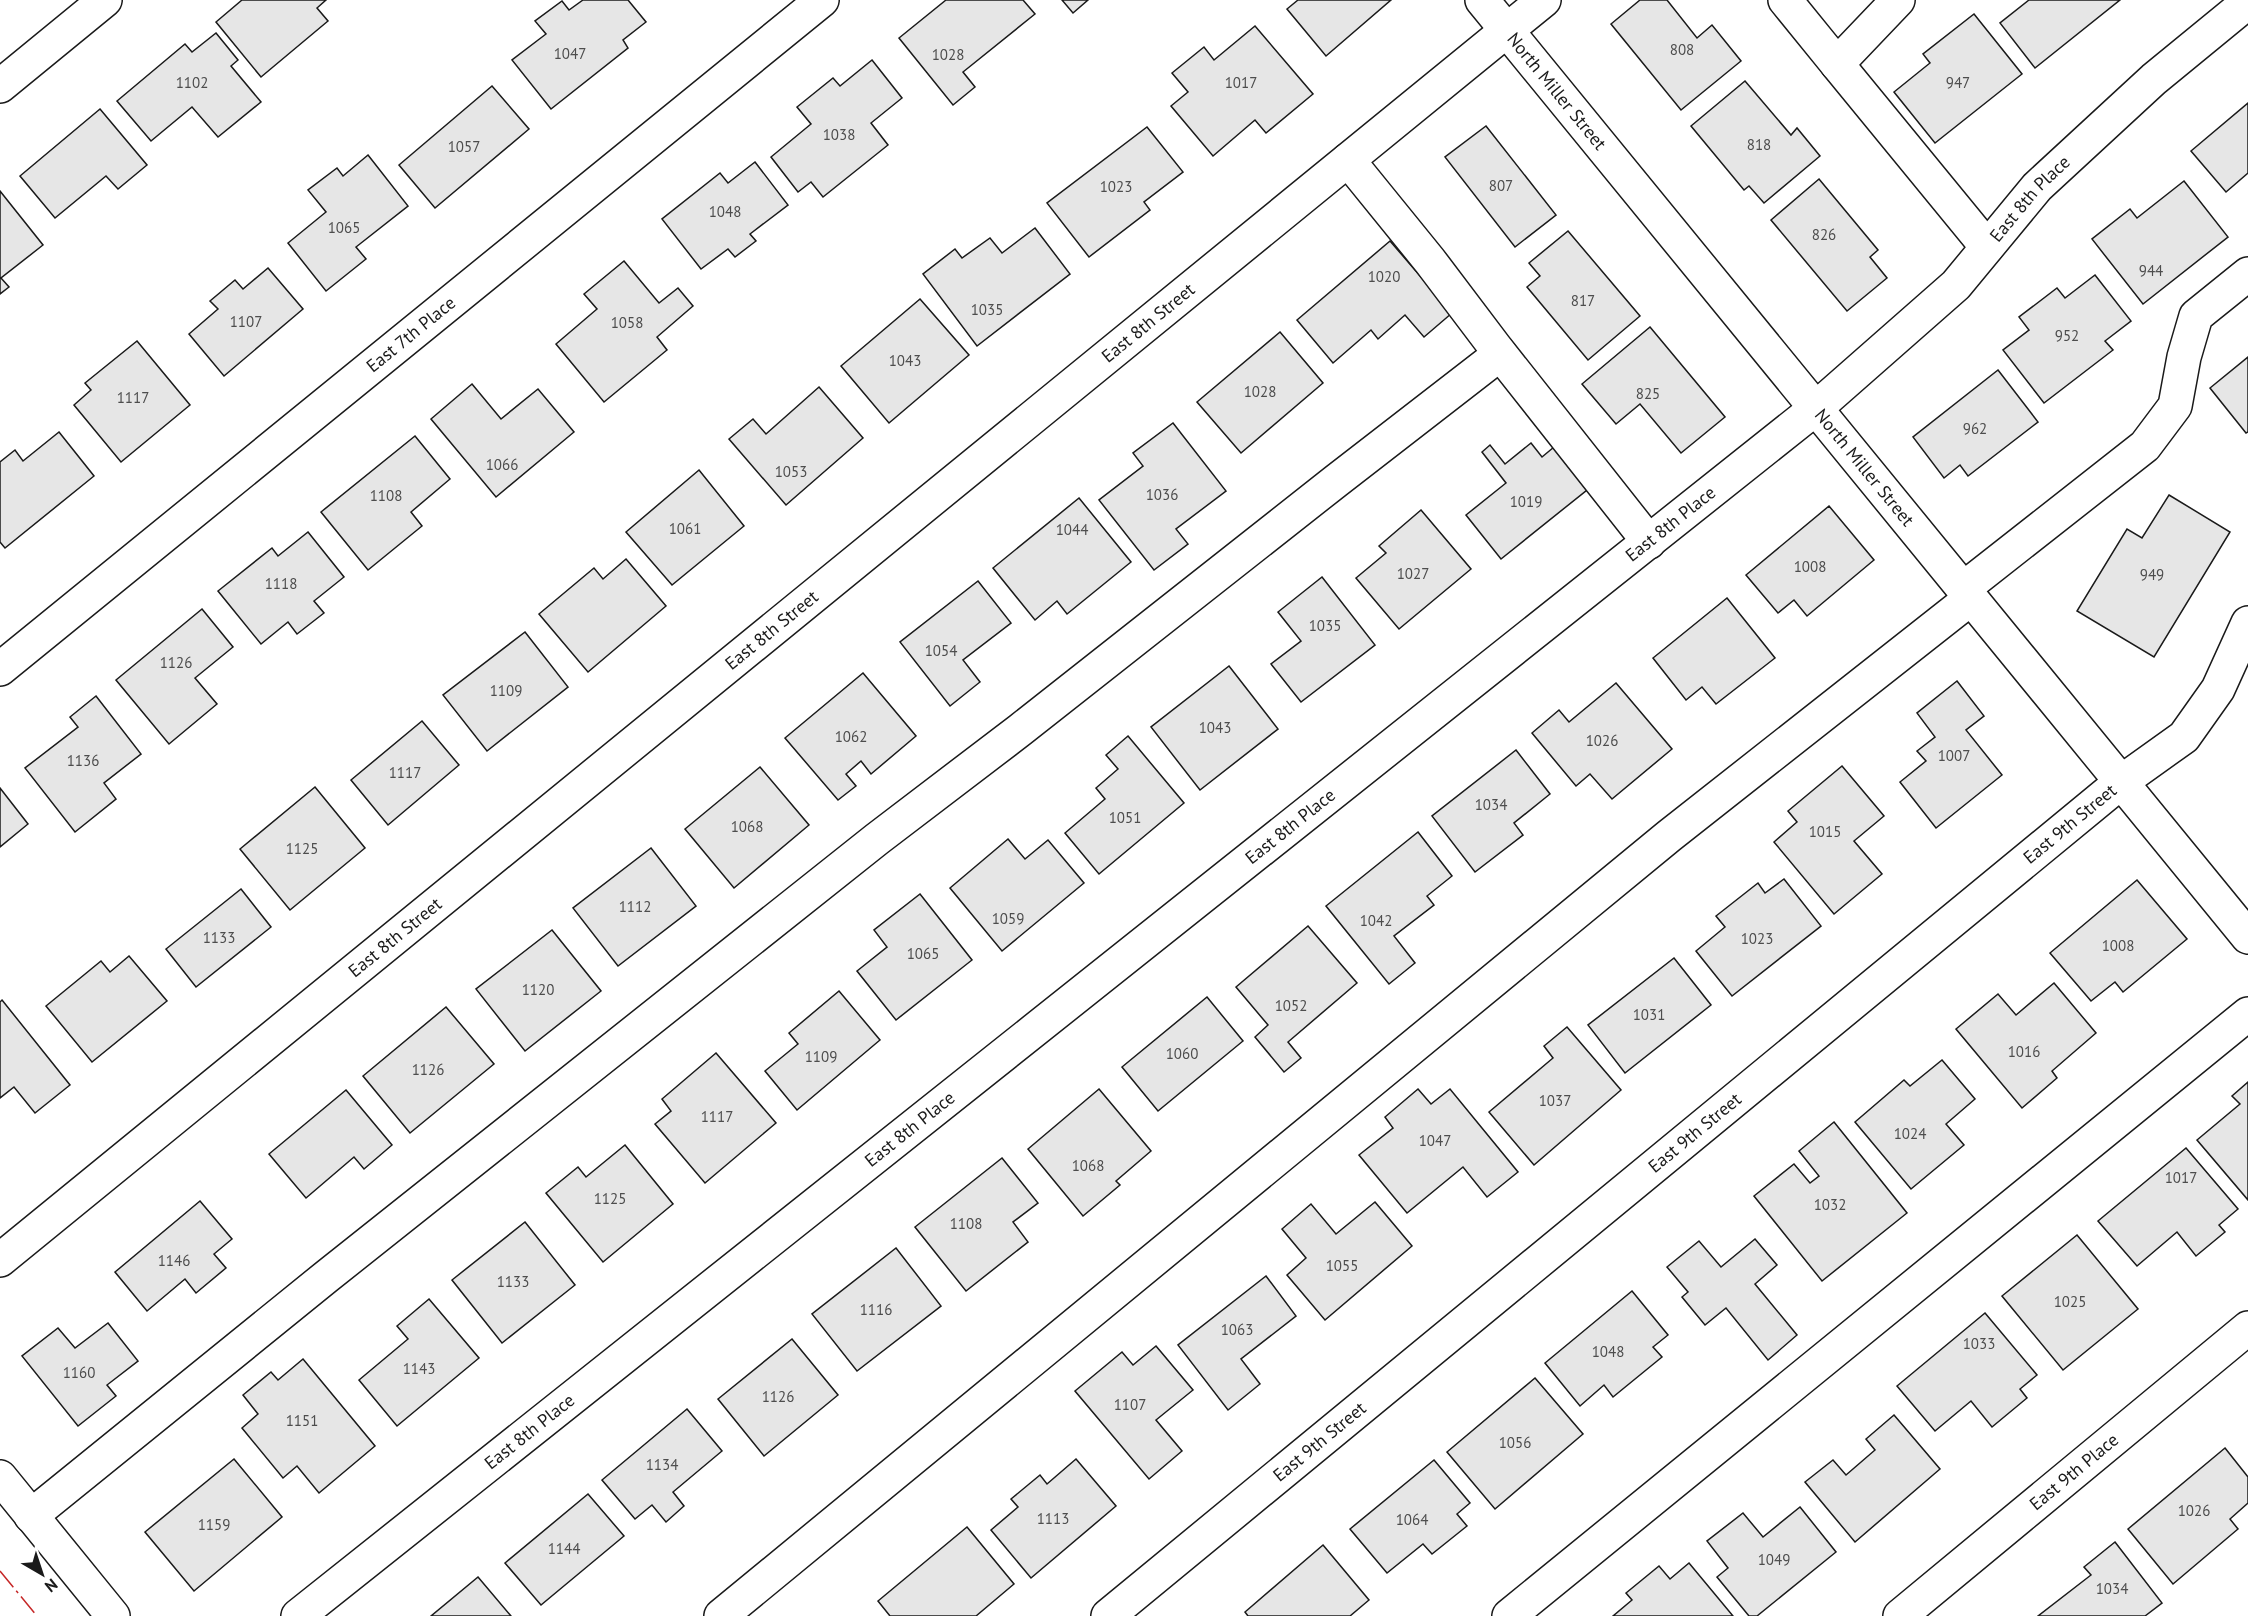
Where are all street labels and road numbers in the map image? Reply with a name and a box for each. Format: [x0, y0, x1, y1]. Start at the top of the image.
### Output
street label: North Miller Street [1502, 28, 1612, 154]
street label: East 8th Place [1984, 150, 2075, 246]
street label: East 8th Street [1097, 278, 1199, 367]
street label: East 7th Place [361, 291, 460, 377]
street label: North Miller Street [1810, 404, 1919, 531]
street label: East 8th Place [1621, 481, 1720, 566]
street label: East 8th Street [720, 585, 823, 675]
street label: East 9th Street [2018, 779, 2121, 869]
street label: East 8th Place [1240, 783, 1340, 869]
street label: East 8th Street [343, 892, 446, 982]
street label: East 8th Place [860, 1086, 959, 1172]
street label: East 9th Street [1643, 1088, 1746, 1178]
street label: East 8th Place [480, 1388, 579, 1474]
street label: East 9th Street [1268, 1396, 1370, 1486]
street label: East 9th Place [2025, 1428, 2123, 1515]

